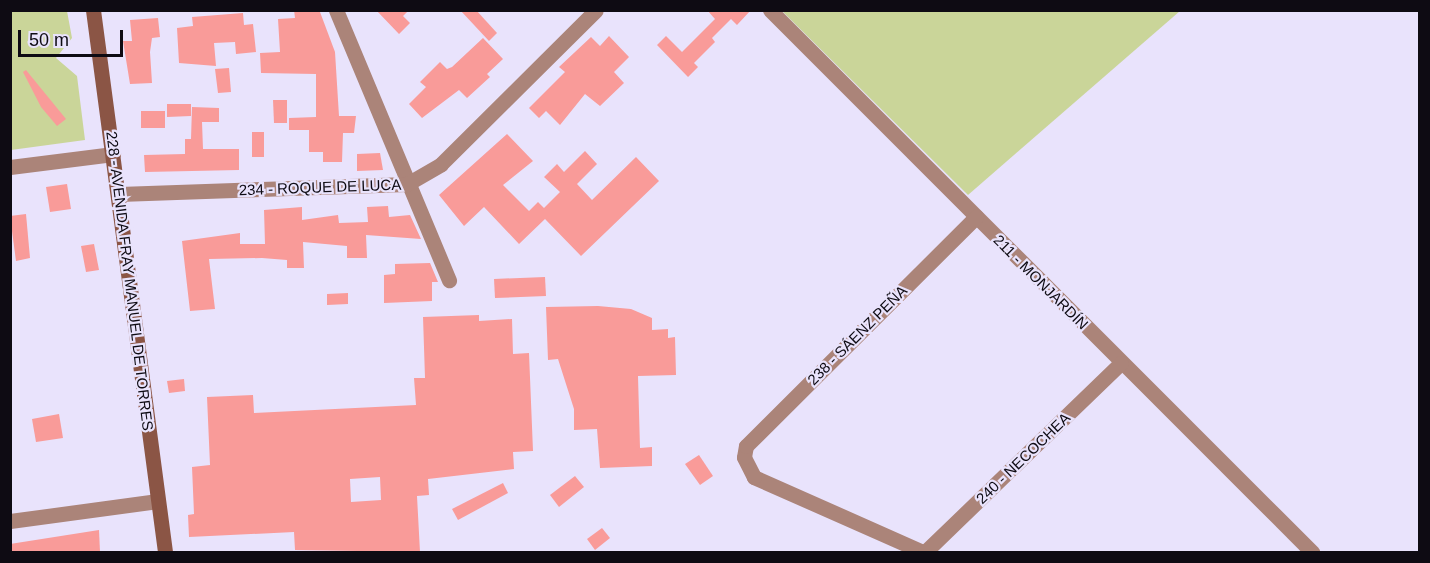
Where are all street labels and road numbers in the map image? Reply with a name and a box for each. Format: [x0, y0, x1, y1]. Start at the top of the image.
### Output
street label: 228 - AVENIDA FRAY MANUEL DE TORRES [103, 129, 157, 433]
street label: 234 - ROQUE DE LUCA [238, 175, 402, 199]
street label: 211 - MONJARDÍN [990, 231, 1092, 333]
street label: 238 - SÁENZ PEÑA [803, 281, 911, 389]
street label: 240 - NECOCHEA [972, 409, 1074, 507]

